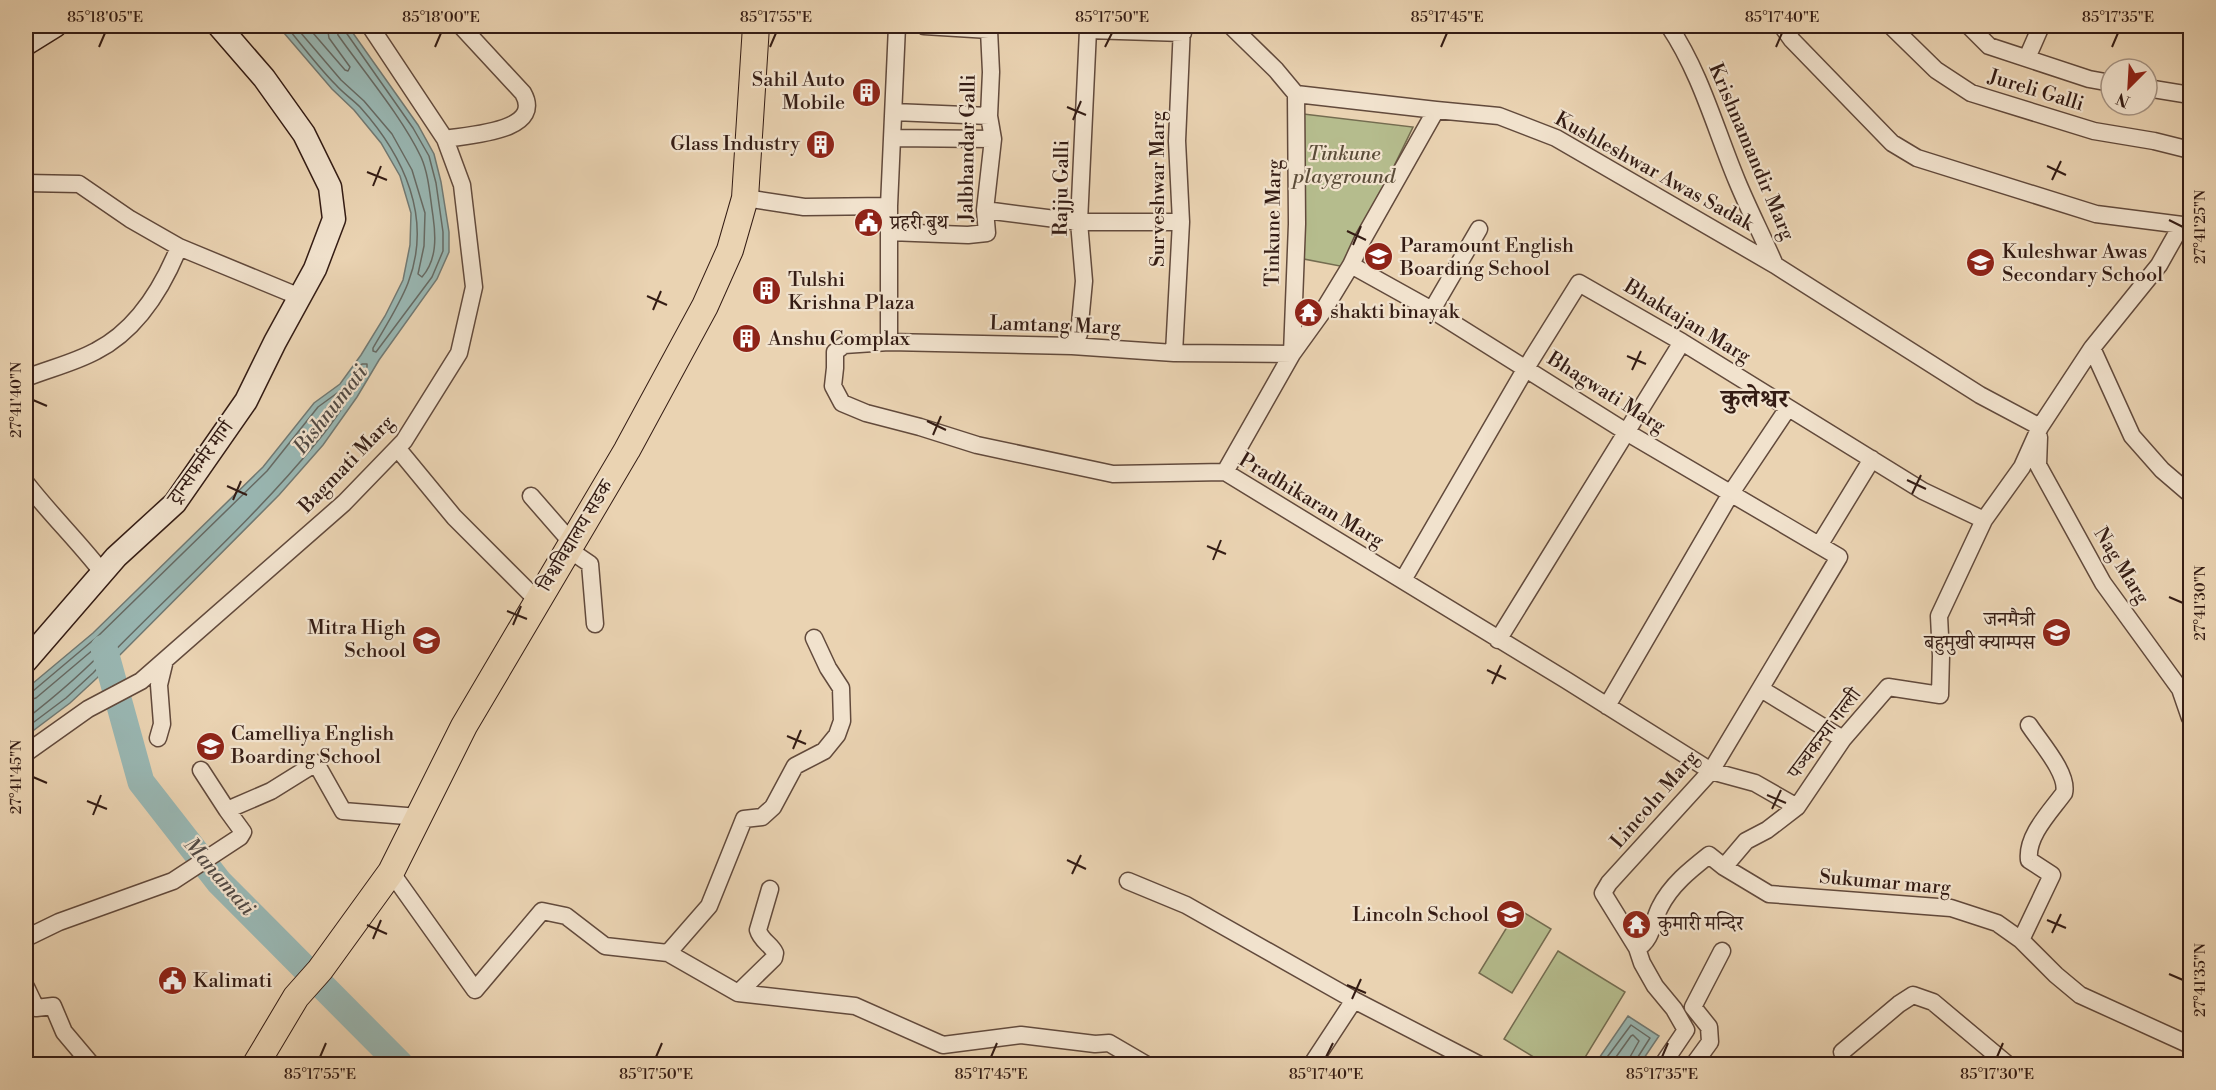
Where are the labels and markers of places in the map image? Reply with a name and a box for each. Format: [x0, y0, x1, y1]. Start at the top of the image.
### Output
place label: Sahil Auto Mobile [752, 68, 845, 116]
building icon: Sahil Auto Mobile [850, 76, 882, 108]
building icon: Glass Industry [805, 128, 837, 160]
place label: Glass Industry [670, 132, 800, 157]
public building icon: प्रहरी बुथ [853, 207, 885, 239]
place label: प्रहरी बुथ [889, 211, 949, 236]
place label: Paramount English Boarding School [1399, 234, 1574, 282]
place label: Kuleshwar Awas Secondary School [2002, 240, 2163, 288]
school or university icon: Paramount English Boarding School [1363, 241, 1395, 273]
school or university icon: Kuleshwar Awas Secondary School [1965, 247, 1997, 279]
place label: Tulshi Krishna Plaza [788, 268, 915, 316]
building icon: Tulshi Krishna Plaza [751, 275, 783, 307]
temple icon: shakti binayak [1293, 296, 1325, 328]
place label: shakti binayak [1330, 300, 1461, 325]
building icon: Anshu Complax [731, 323, 763, 355]
place label: Anshu Complax [767, 327, 911, 352]
place label: जनमैत्री बहुमुखी क्याम्पस [1923, 607, 2036, 656]
place label: Mitra High School [307, 616, 406, 664]
school or university icon: जनमैत्री बहुमुखी क्याम्पस [2040, 616, 2072, 648]
school or university icon: Mitra High School [411, 624, 443, 656]
place label: Camelliya English Boarding School [230, 722, 394, 770]
school or university icon: Camelliya English Boarding School [194, 730, 226, 762]
school or university icon: Lincoln School [1494, 899, 1526, 931]
place label: Lincoln School [1352, 903, 1489, 928]
temple icon: कुमारी मन्दिर [1621, 908, 1653, 940]
place label: कुमारी मन्दिर [1657, 911, 1745, 937]
public building icon: Kalimati [156, 965, 188, 997]
place label: Kalimati [193, 969, 273, 994]

